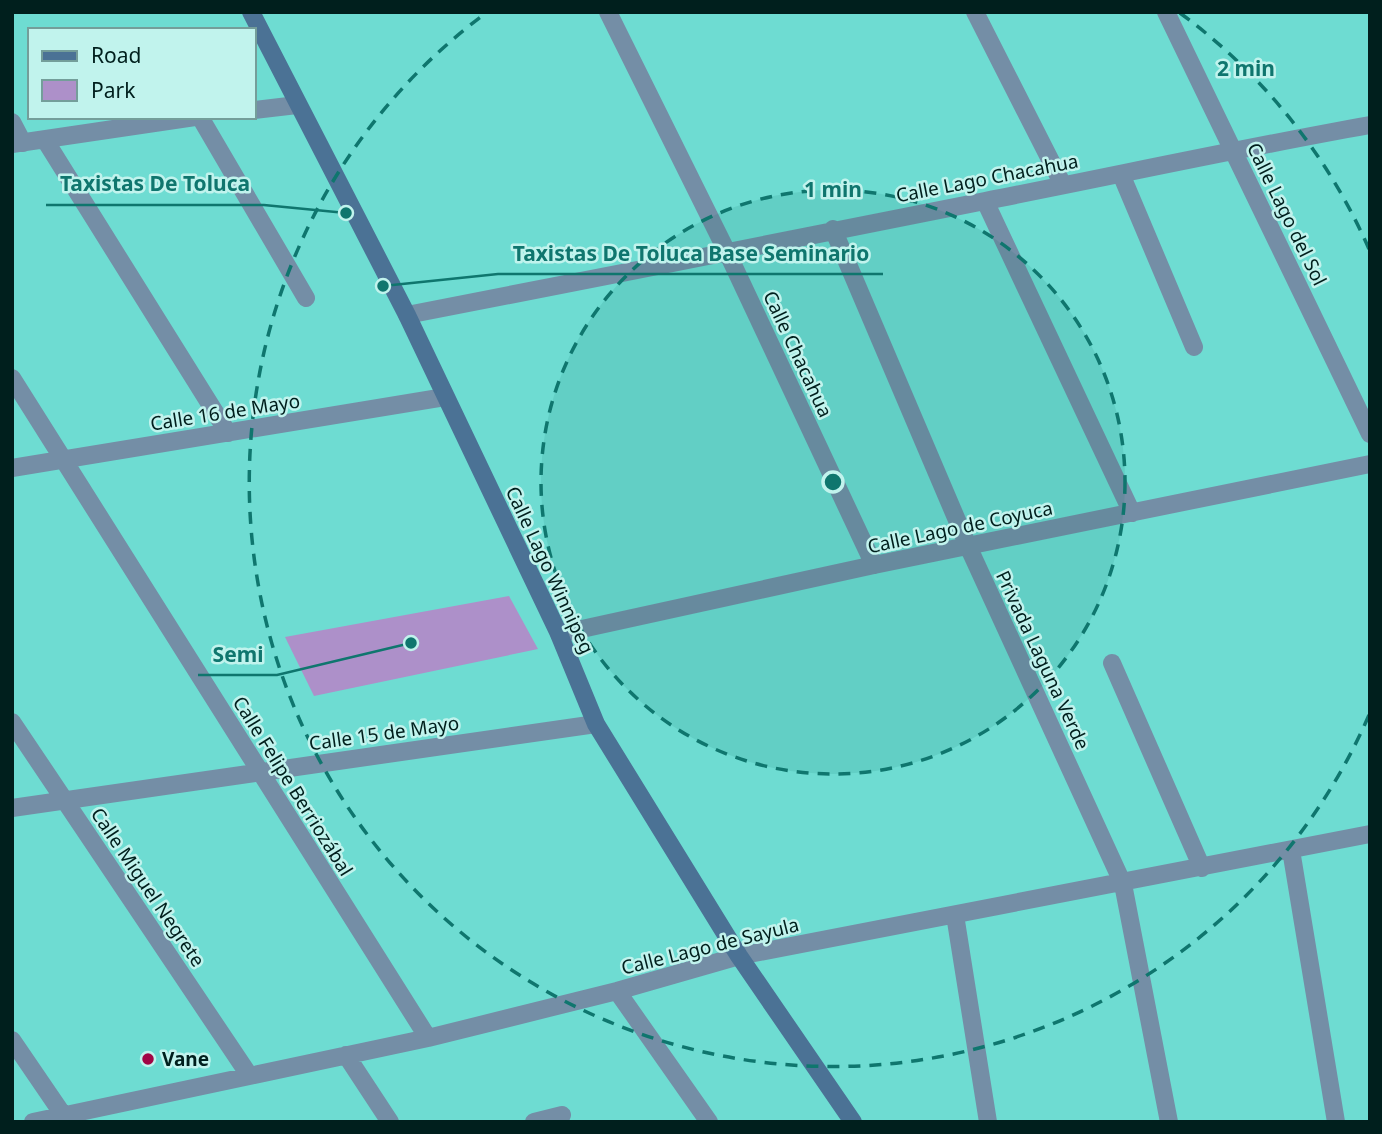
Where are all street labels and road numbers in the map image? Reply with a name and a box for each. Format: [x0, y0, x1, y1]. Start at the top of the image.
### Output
street label: Calle Lago del Sol [1241, 138, 1333, 290]
street label: Calle Lago Chacahua [894, 148, 1080, 208]
street label: Calle Chacahua [757, 287, 839, 421]
street label: Calle 16 de Mayo [148, 387, 302, 437]
street label: Calle Lago Winnipeg [500, 482, 600, 658]
street label: Calle Lago de Coyuca [865, 495, 1055, 559]
street label: Privada Laguna Verde [990, 566, 1096, 754]
street label: Calle Felipe Berriozábal [227, 691, 359, 881]
street label: Calle 15 de Mayo [307, 710, 461, 756]
street label: Calle Miguel Negrete [85, 802, 211, 972]
street label: Calle Lago de Sayula [618, 911, 802, 981]

